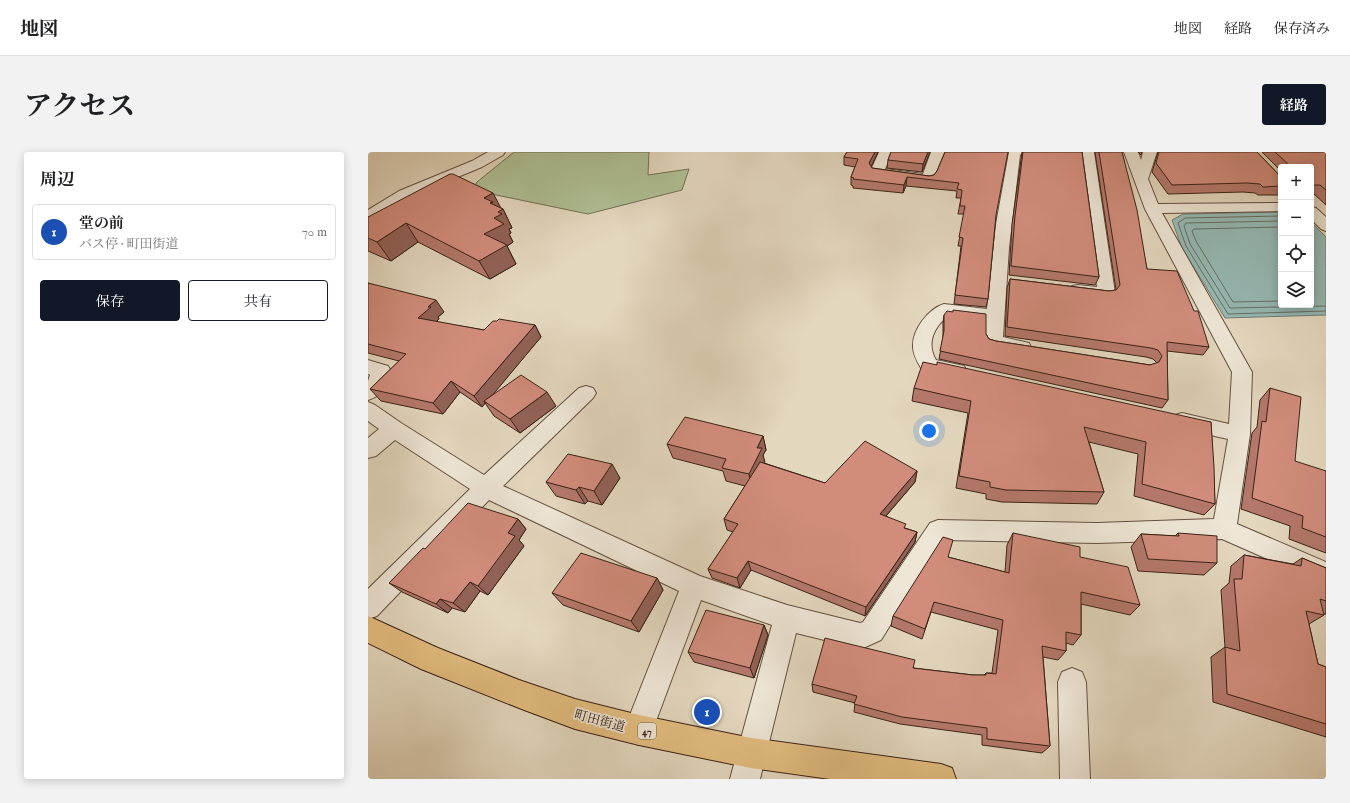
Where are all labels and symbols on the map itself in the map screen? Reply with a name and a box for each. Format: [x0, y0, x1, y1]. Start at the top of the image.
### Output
your location [919, 421, 939, 441]
pin: 1 [694, 697, 720, 727]
street label: 町田街道 [572, 707, 627, 736]
road number: 47 [638, 723, 656, 739]

